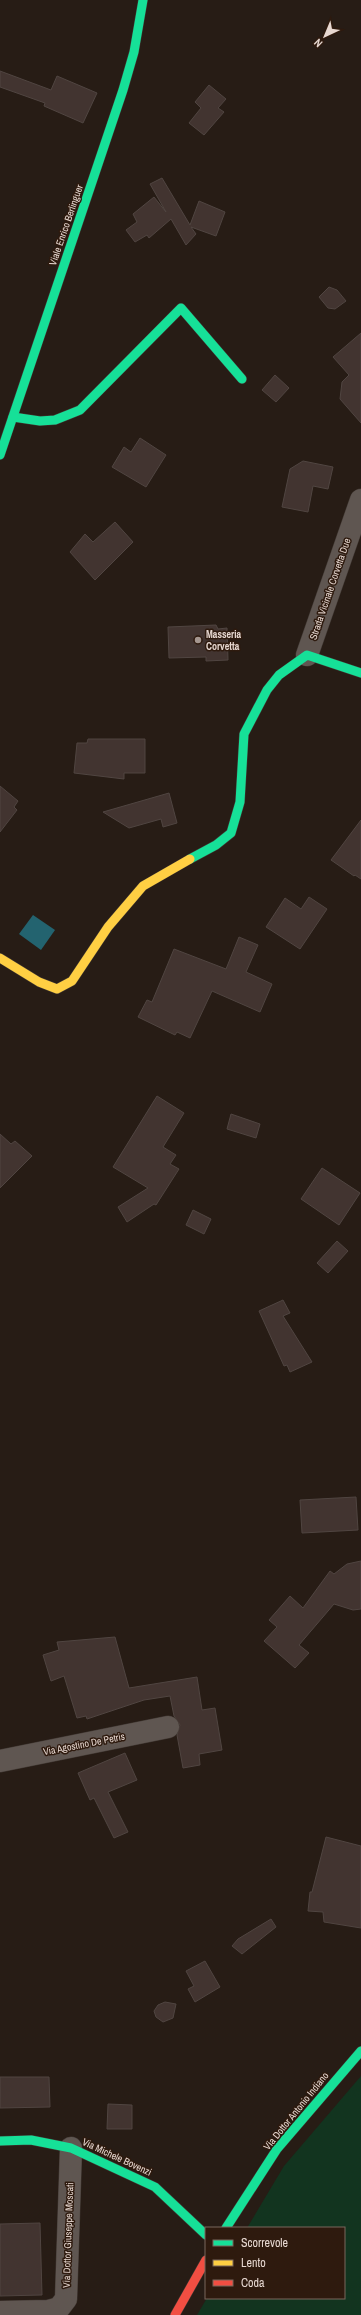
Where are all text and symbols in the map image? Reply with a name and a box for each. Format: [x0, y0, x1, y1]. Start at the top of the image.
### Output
north arrow [305, 16, 345, 56]
text: N [311, 36, 325, 50]
street label: Viale Enrico Berlinguer [46, 183, 86, 267]
street label: Strada Vicinale Corvetta Due [307, 536, 354, 641]
place label: Masseria Corvetta [206, 628, 242, 653]
marker: Masseria Corvetta [193, 635, 203, 645]
street label: Via Agostino De Petris [42, 1730, 126, 1758]
street label: Via Dottor Antonio Indiano [261, 2069, 332, 2153]
street label: Via Michele Bovenzi [80, 2135, 154, 2179]
street label: Via Dottor Giuseppe Moscati [60, 2182, 76, 2288]
legend [205, 2227, 345, 2299]
text: Scorrevole [241, 2235, 288, 2251]
text: Lento [241, 2255, 266, 2271]
text: Coda [241, 2275, 265, 2291]

